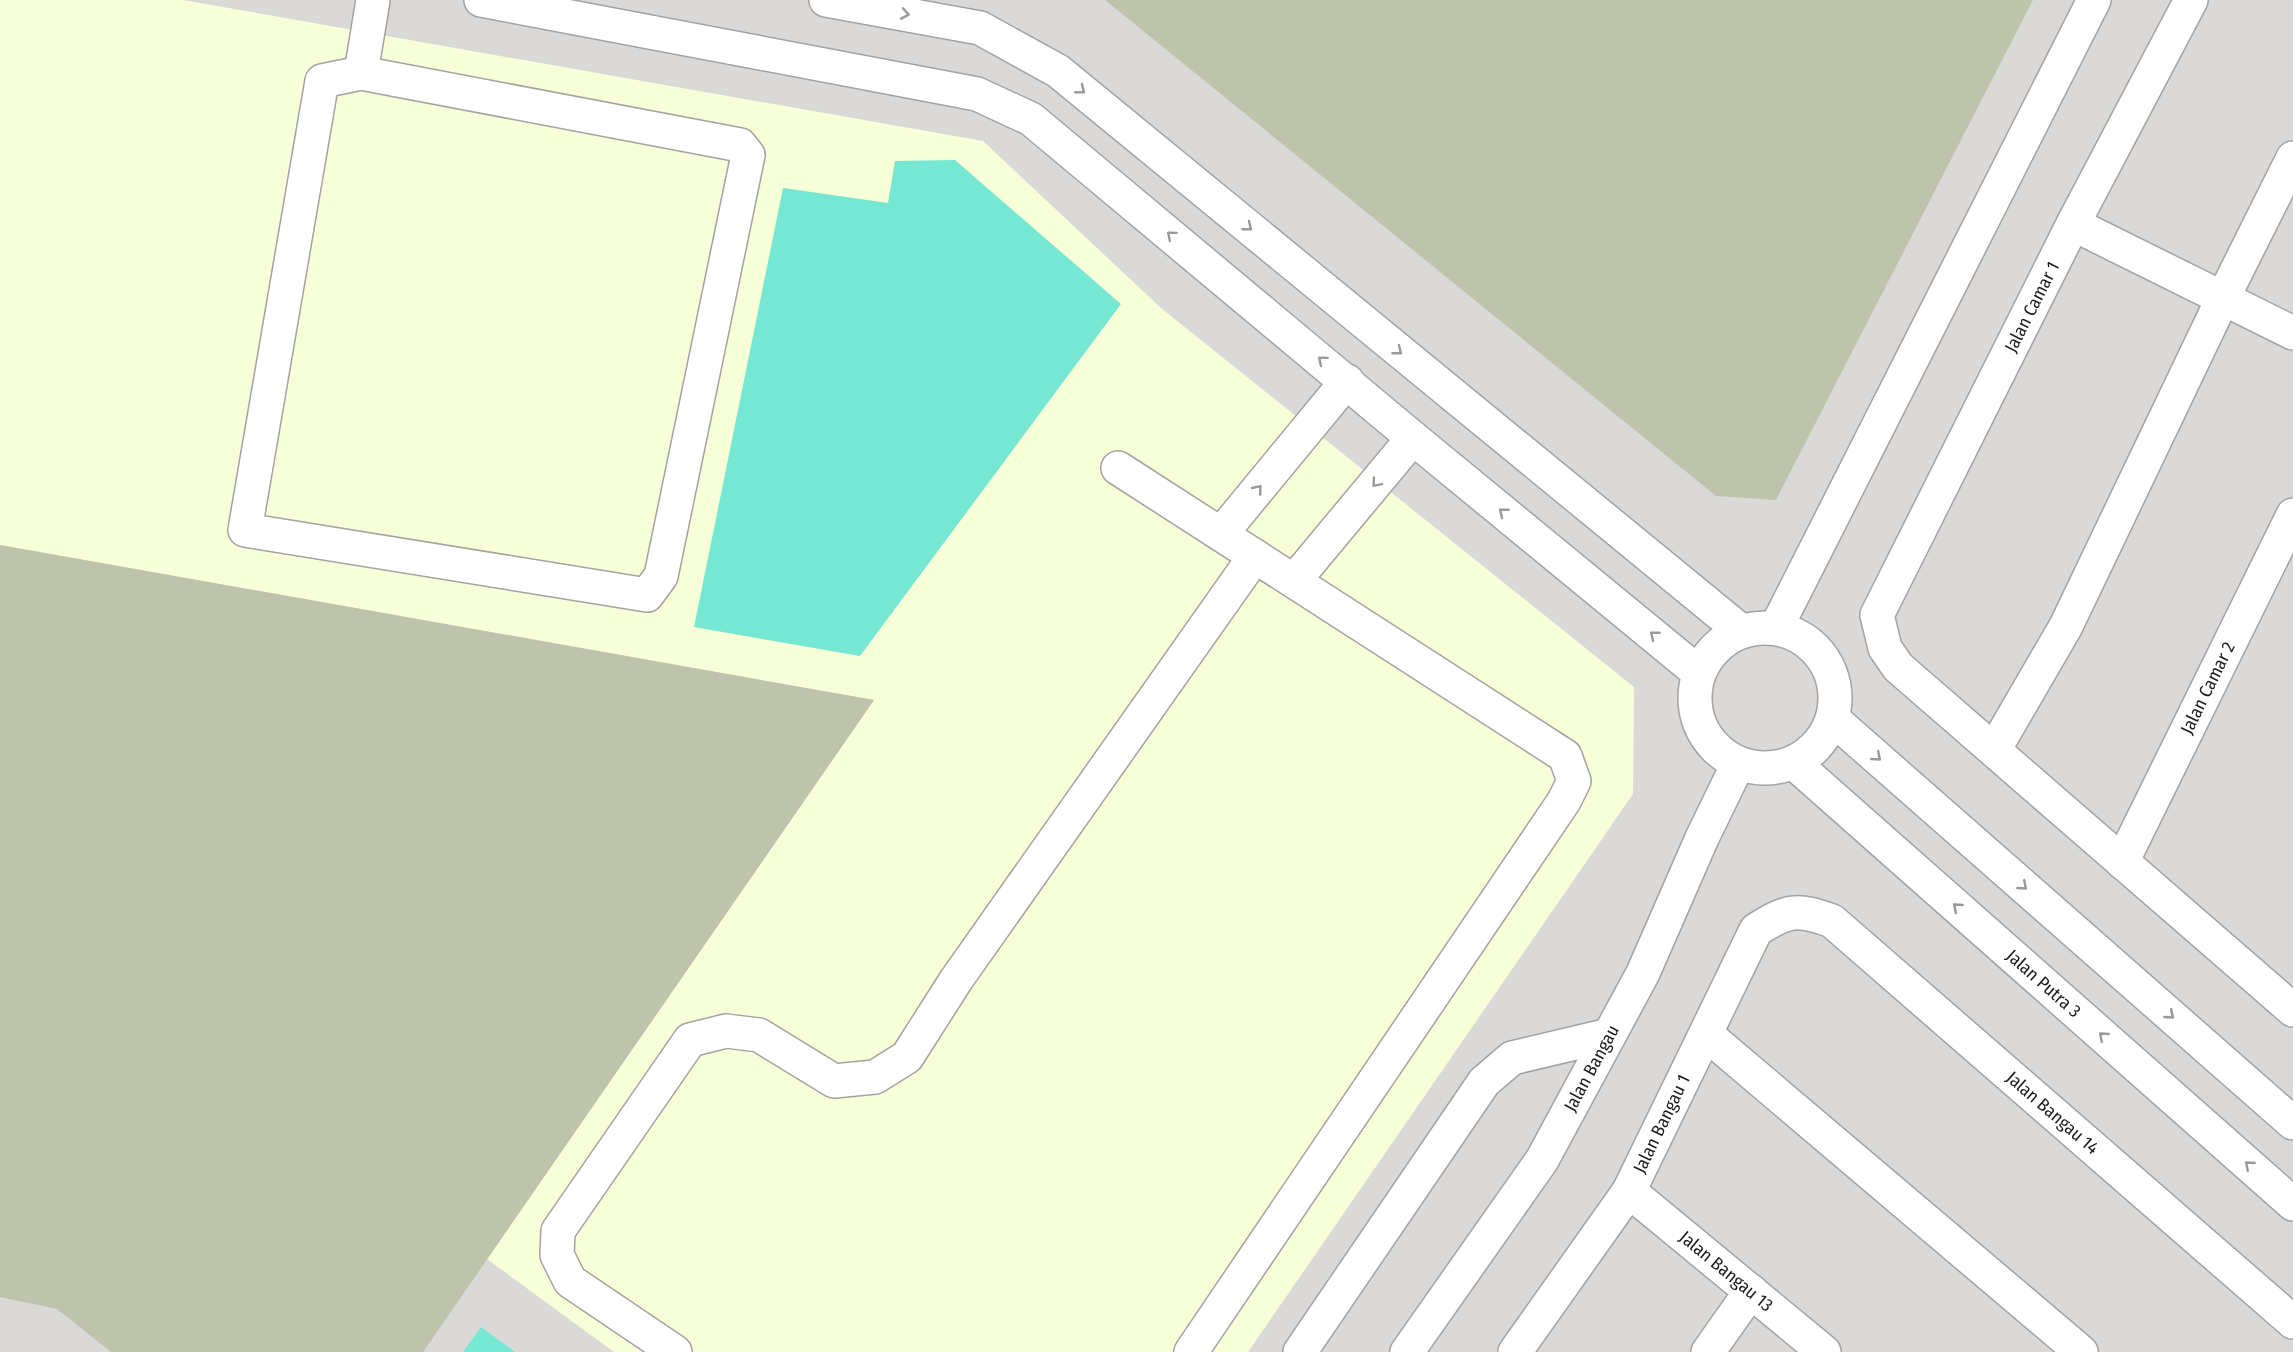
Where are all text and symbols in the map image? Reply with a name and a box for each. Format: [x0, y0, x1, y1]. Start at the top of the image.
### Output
one-way arrow [900, 8, 909, 20]
one-way arrow [1074, 83, 1085, 94]
one-way arrow [1241, 220, 1252, 231]
one-way arrow [1167, 232, 1178, 243]
street label: Jalan Camar 1 [2000, 258, 2064, 356]
one-way arrow [1391, 343, 1402, 354]
one-way arrow [1317, 356, 1328, 367]
one-way arrow [1372, 476, 1383, 487]
one-way arrow [1251, 484, 1262, 495]
one-way arrow [1499, 508, 1510, 519]
one-way arrow [1650, 632, 1661, 643]
street label: Jalan Camar 2 [2176, 638, 2240, 738]
one-way arrow [1870, 750, 1881, 761]
one-way arrow [2016, 879, 2027, 890]
one-way arrow [1953, 903, 1964, 914]
street label: Jalan Putra 3 [2002, 945, 2085, 1022]
one-way arrow [2163, 1008, 2174, 1019]
street label: Jalan Bangau [1559, 1021, 1624, 1115]
one-way arrow [2099, 1032, 2110, 1043]
street label: Jalan Bangau 14 [2002, 1067, 2103, 1159]
street label: Jalan Bangau 1 [1628, 1071, 1695, 1177]
one-way arrow [2245, 1161, 2256, 1172]
street label: Jalan Bangau 13 [1675, 1226, 1777, 1316]

